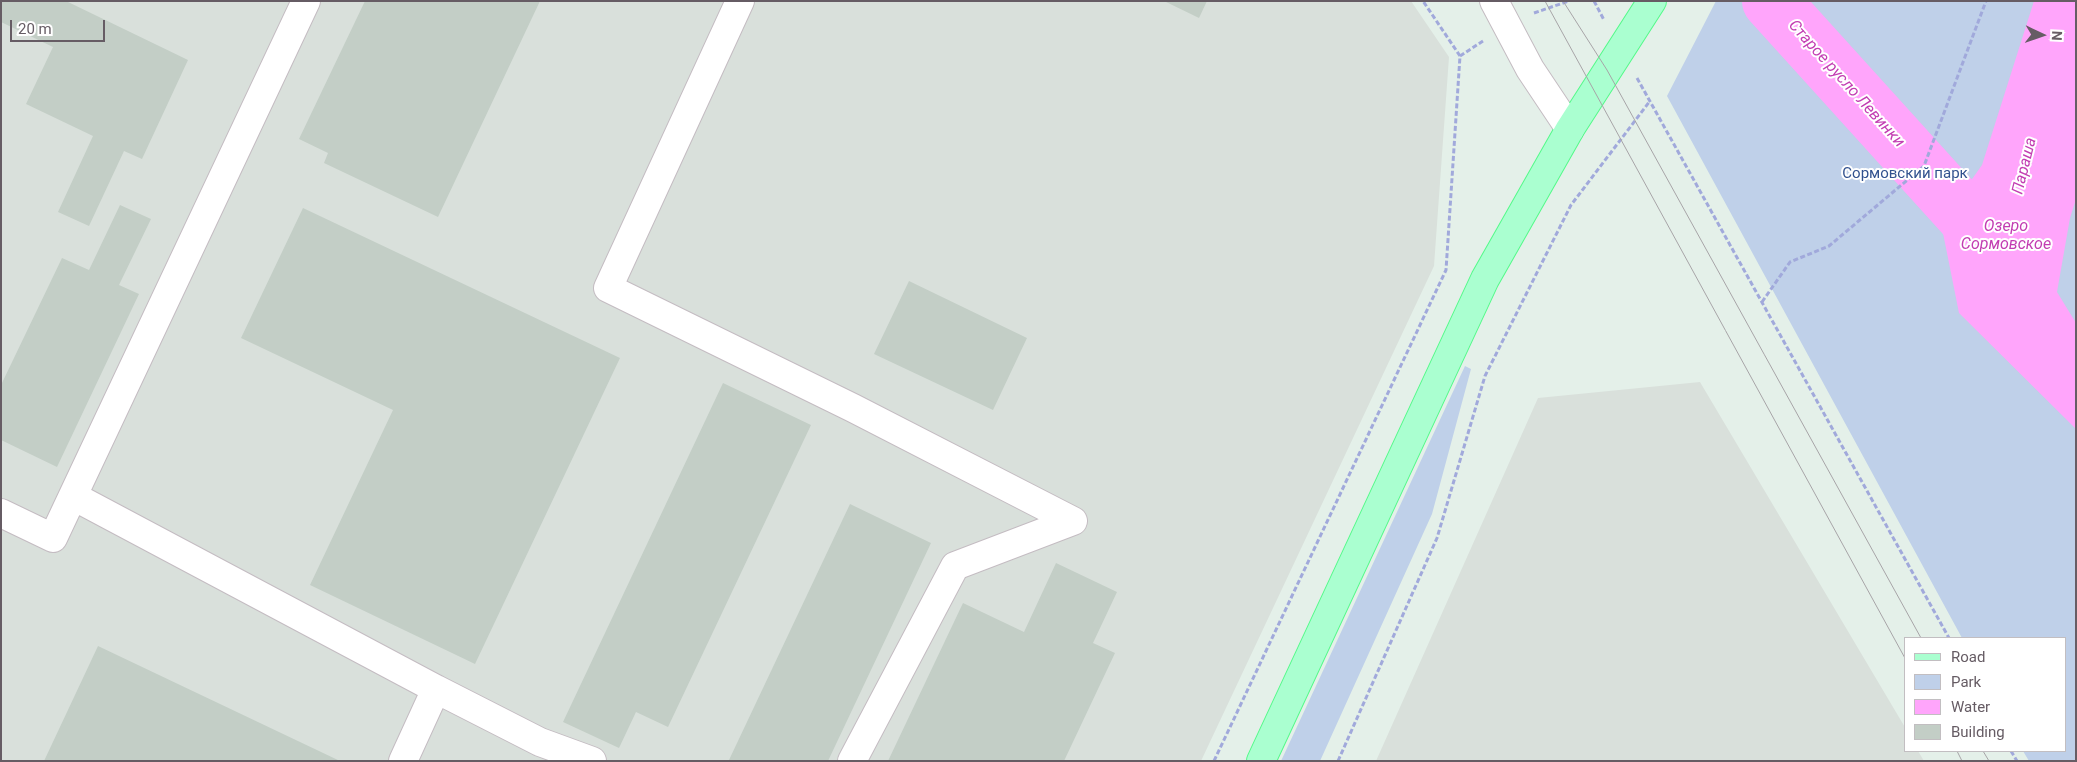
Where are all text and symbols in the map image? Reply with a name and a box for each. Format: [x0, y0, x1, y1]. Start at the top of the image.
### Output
scale bar [12, 10, 108, 42]
north arrow [2017, 10, 2067, 60]
water label: Старое русло Левинки [1784, 16, 1908, 152]
text: 20 m [18, 20, 52, 38]
text: N [2049, 30, 2065, 41]
water label: Параша [2009, 136, 2041, 196]
park label: Сормовский парк [1842, 165, 1968, 183]
water label: Озеро Сормовское [1961, 217, 2051, 255]
legend [1904, 637, 2067, 752]
text: Road [1951, 648, 1985, 666]
text: Park [1951, 673, 1981, 691]
text: Water [1951, 698, 1990, 716]
text: Building [1951, 723, 2005, 741]

